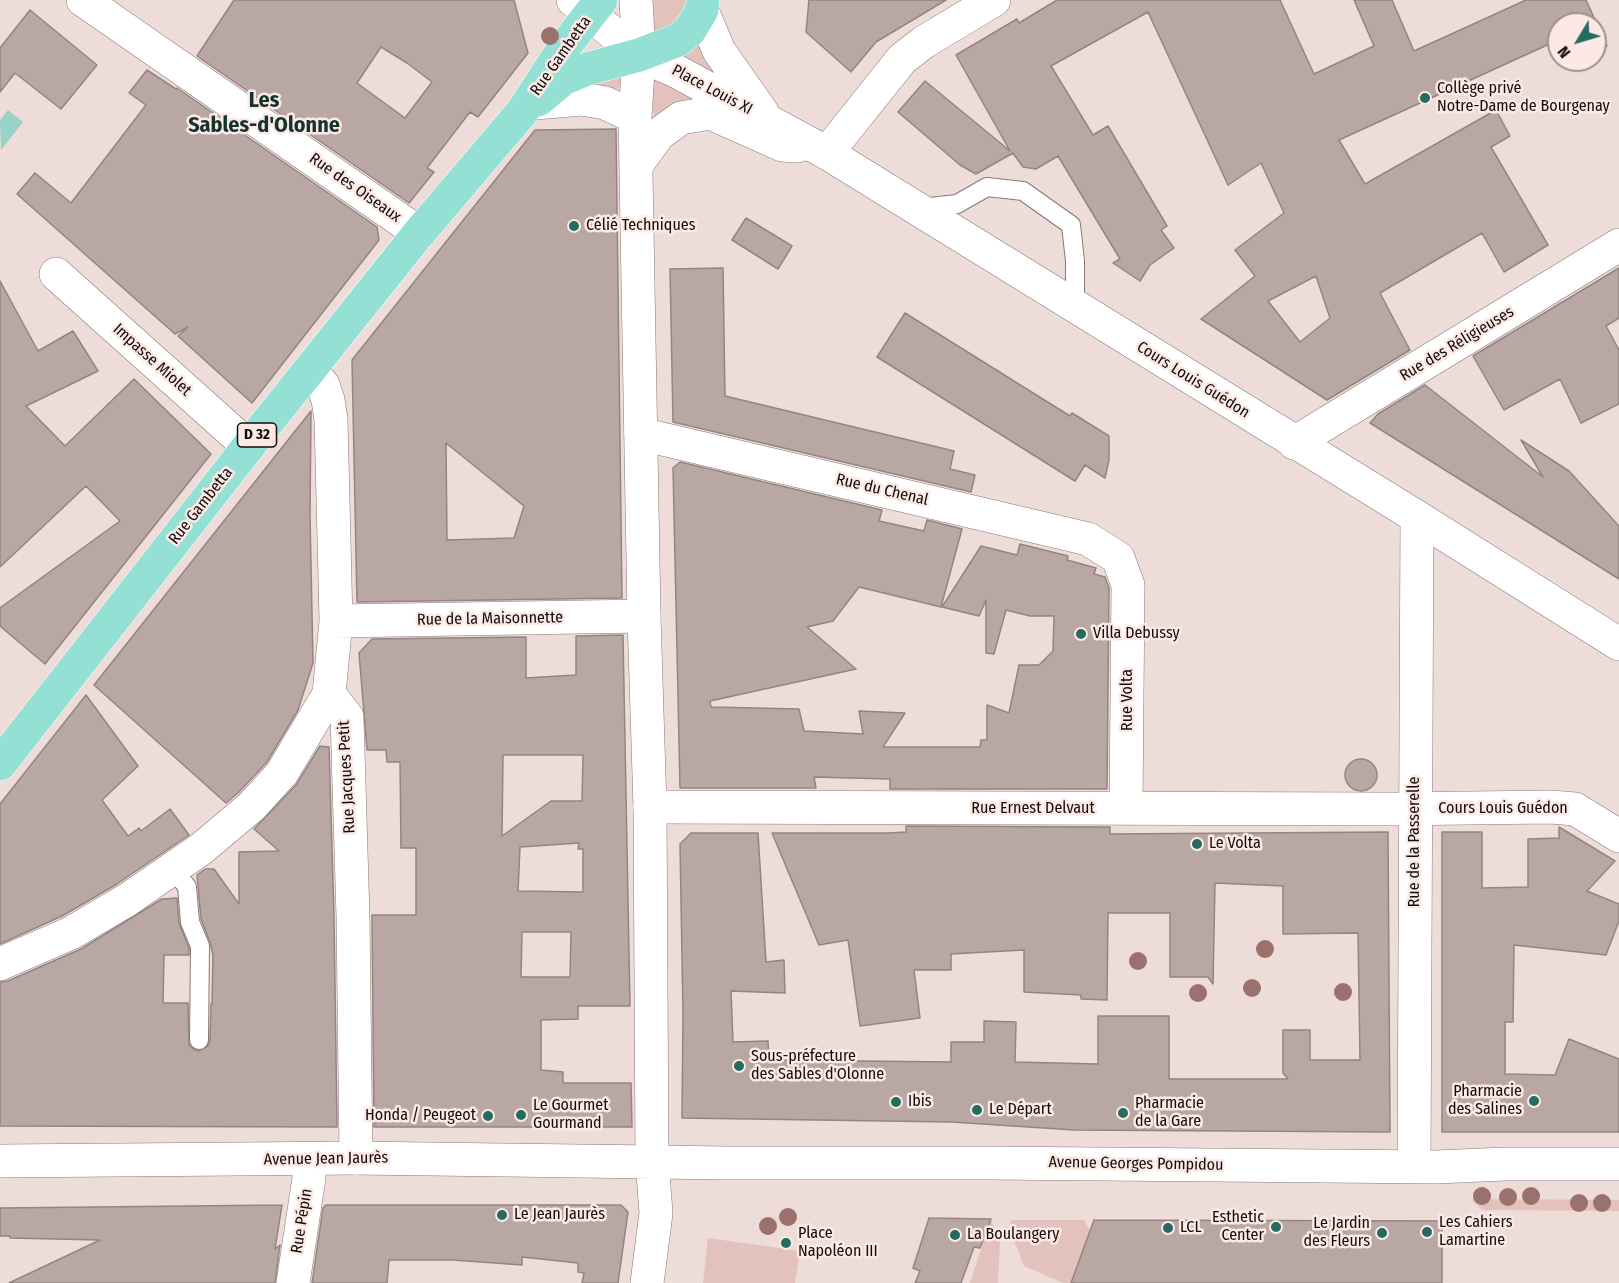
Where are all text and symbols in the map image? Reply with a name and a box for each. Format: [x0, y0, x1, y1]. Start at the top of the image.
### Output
north arrow [1547, 12, 1607, 72]
street label: Rue Gambetta [527, 13, 595, 99]
text: N [1554, 43, 1574, 62]
street label: Place Louis XI [668, 61, 756, 119]
place label: Collège privé Notre-Dame de Bourgenay [1437, 79, 1610, 117]
district label: Les Sables-d'Olonne [188, 88, 340, 140]
marker: Collège privé Notre-Dame de Bourgenay [1418, 91, 1432, 105]
street label: Rue des Oiseaux [305, 149, 405, 227]
place label: Célié Techniques [586, 216, 695, 236]
marker: Célié Techniques [567, 219, 581, 233]
street label: Rue des Réligieuses [1396, 302, 1518, 386]
street label: Impasse Miolet [109, 320, 195, 400]
street label: Cours Louis Guédon [1133, 338, 1253, 422]
road number: D 32 [238, 423, 276, 447]
street label: Rue Gambetta [165, 464, 237, 548]
street label: Rue du Chenal [834, 470, 930, 510]
street label: Rue de la Maisonnette [417, 608, 563, 630]
place label: Villa Debussy [1093, 624, 1180, 644]
marker: Villa Debussy [1074, 627, 1088, 641]
street label: Rue Volta [1118, 669, 1138, 731]
street label: Rue Jacques Petit [334, 720, 360, 834]
street label: Rue de la Passerelle [1405, 777, 1425, 907]
street label: Rue Ernest Delvaut [971, 799, 1095, 819]
street label: Cours Louis Guédon [1438, 799, 1568, 819]
place label: Le Volta [1209, 834, 1261, 854]
marker: Le Volta [1190, 837, 1204, 851]
place label: Sous-préfecture des Sables d'Olonne [751, 1047, 884, 1085]
marker: Sous-préfecture des Sables d'Olonne [732, 1059, 746, 1073]
place label: Pharmacie des Salines [1448, 1082, 1522, 1120]
place label: Ibis [908, 1092, 932, 1112]
place label: Pharmacie de la Gare [1135, 1094, 1204, 1132]
marker: Pharmacie des Salines [1527, 1094, 1541, 1108]
marker: Ibis [889, 1095, 903, 1109]
place label: Le Gourmet Gourmand [533, 1096, 608, 1134]
place label: Le Départ [989, 1100, 1052, 1120]
marker: Le Départ [970, 1103, 984, 1117]
place label: Honda / Peugeot [365, 1106, 476, 1126]
marker: Pharmacie de la Gare [1116, 1106, 1130, 1120]
marker: Le Gourmet Gourmand [514, 1108, 528, 1122]
marker: Honda / Peugeot [481, 1109, 495, 1123]
street label: Avenue Jean Jaurès [264, 1148, 388, 1170]
street label: Avenue Georges Pompidou [1048, 1153, 1224, 1175]
street label: Rue Pépin [287, 1187, 317, 1255]
place label: Le Jean Jaurès [514, 1205, 605, 1225]
marker: Le Jean Jaurès [495, 1208, 509, 1222]
place label: Esthetic Center [1212, 1208, 1264, 1246]
place label: Les Cahiers Lamartine [1439, 1213, 1513, 1251]
place label: Le Jardin des Fleurs [1303, 1214, 1370, 1252]
place label: LCL [1180, 1218, 1202, 1238]
marker: Esthetic Center [1269, 1220, 1283, 1234]
marker: LCL [1161, 1221, 1175, 1235]
place label: Place Napoléon III [798, 1224, 878, 1262]
place label: La Boulangery [967, 1225, 1059, 1245]
marker: Les Cahiers Lamartine [1420, 1225, 1434, 1239]
marker: Le Jardin des Fleurs [1375, 1226, 1389, 1240]
marker: La Boulangery [948, 1228, 962, 1242]
marker: Place Napoléon III [779, 1236, 793, 1250]

